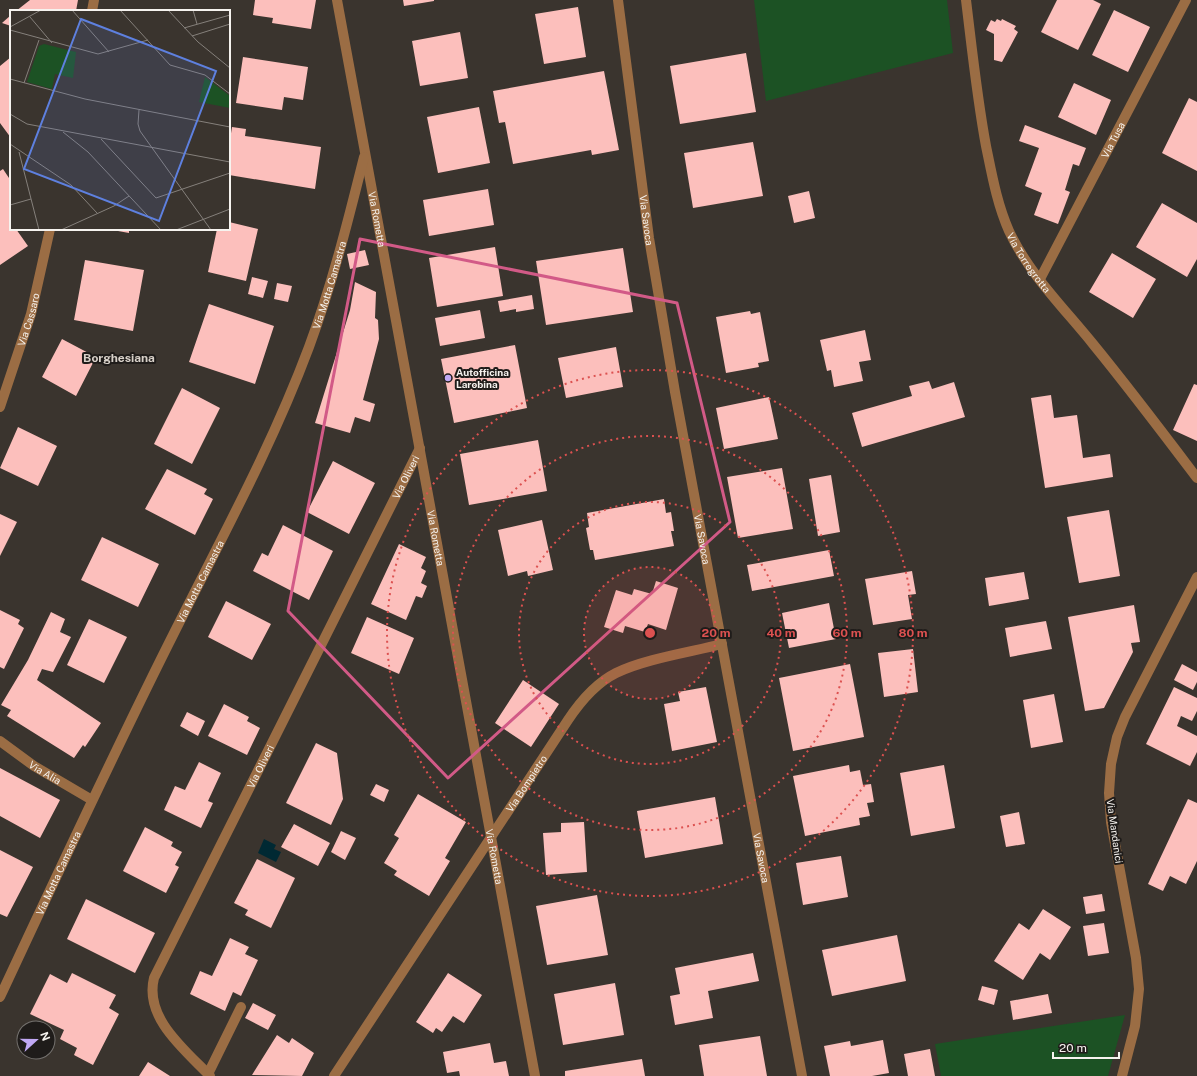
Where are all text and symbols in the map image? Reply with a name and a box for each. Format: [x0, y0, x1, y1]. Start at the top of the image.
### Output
inset map [10, 10, 230, 230]
street label: Via Tusa [1098, 120, 1127, 160]
street label: Via Rometta [366, 191, 388, 248]
street label: Via Savoca [637, 194, 656, 246]
street label: Via Torregrotta [1005, 231, 1053, 295]
street label: Via Motta Camastra [310, 240, 348, 331]
street label: Via Cassaro [15, 292, 42, 348]
district label: Borghesiana [83, 351, 155, 365]
place label: Autofficina Larobina [456, 366, 509, 390]
marker: Autofficina Larobina [443, 373, 453, 383]
street label: Via Oliveri [390, 453, 421, 501]
street label: Via Rometta [425, 509, 447, 567]
street label: Via Savoca [692, 513, 713, 565]
street label: Via Motta Camastra [174, 538, 226, 625]
centre of rings [643, 626, 657, 640]
text: 20 m [702, 626, 731, 640]
text: 40 m [766, 626, 796, 640]
text: 60 m [832, 626, 862, 640]
text: 80 m [898, 626, 928, 640]
street label: Via Oliveri [244, 743, 276, 790]
street label: Via Bompietro [503, 753, 549, 814]
street label: Via Alia [27, 758, 63, 787]
street label: Via Mandanici [1105, 798, 1125, 864]
street label: Via Rometta [484, 828, 506, 885]
street label: Via Motta Camastra [33, 829, 83, 917]
street label: Via Savoca [751, 832, 772, 884]
north arrow [16, 1020, 56, 1060]
text: N [38, 1030, 52, 1043]
scale bar [1053, 1034, 1119, 1060]
text: 20 m [1059, 1041, 1087, 1055]

